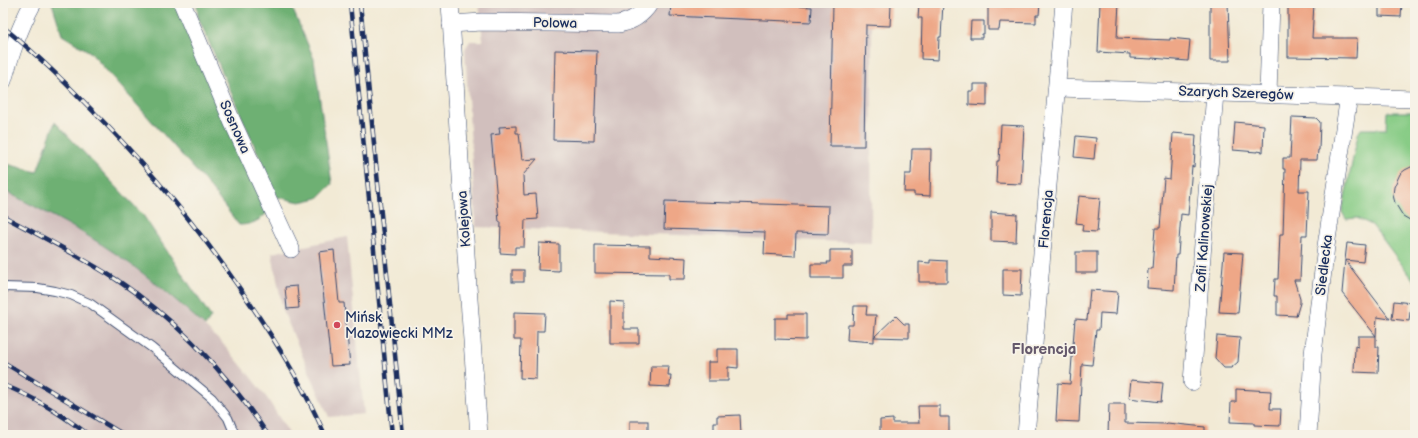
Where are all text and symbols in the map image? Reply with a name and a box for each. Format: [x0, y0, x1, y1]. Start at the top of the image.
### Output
street label: Polowa [533, 14, 577, 32]
street label: Szarych Szeregów [1178, 82, 1294, 104]
street label: Sosnowa [216, 98, 254, 156]
street label: Zofii Kalinowskiej [1192, 184, 1216, 293]
street label: Florencja [1035, 189, 1057, 249]
street label: Kolejowa [454, 190, 474, 248]
street label: Siedlecka [1312, 233, 1336, 297]
place label: Mińsk Mazowiecki MMz [345, 309, 453, 342]
marker: Mińsk Mazowiecki MMz [332, 320, 342, 330]
district label: Florencja [1012, 340, 1076, 359]

